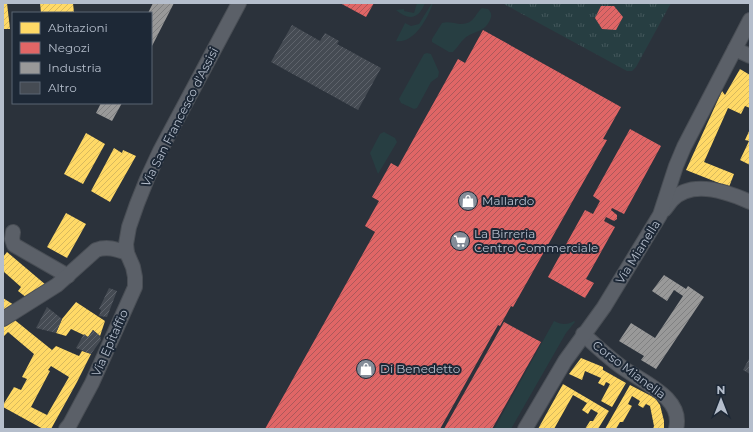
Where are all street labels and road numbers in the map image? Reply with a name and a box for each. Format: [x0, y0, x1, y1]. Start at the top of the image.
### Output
street label: Via San Francesco d'Assisi [138, 45, 221, 189]
street label: Via Mianella [612, 217, 663, 286]
street label: Via Epitaffio [88, 307, 131, 379]
street label: Corso Mianella [590, 337, 669, 402]

